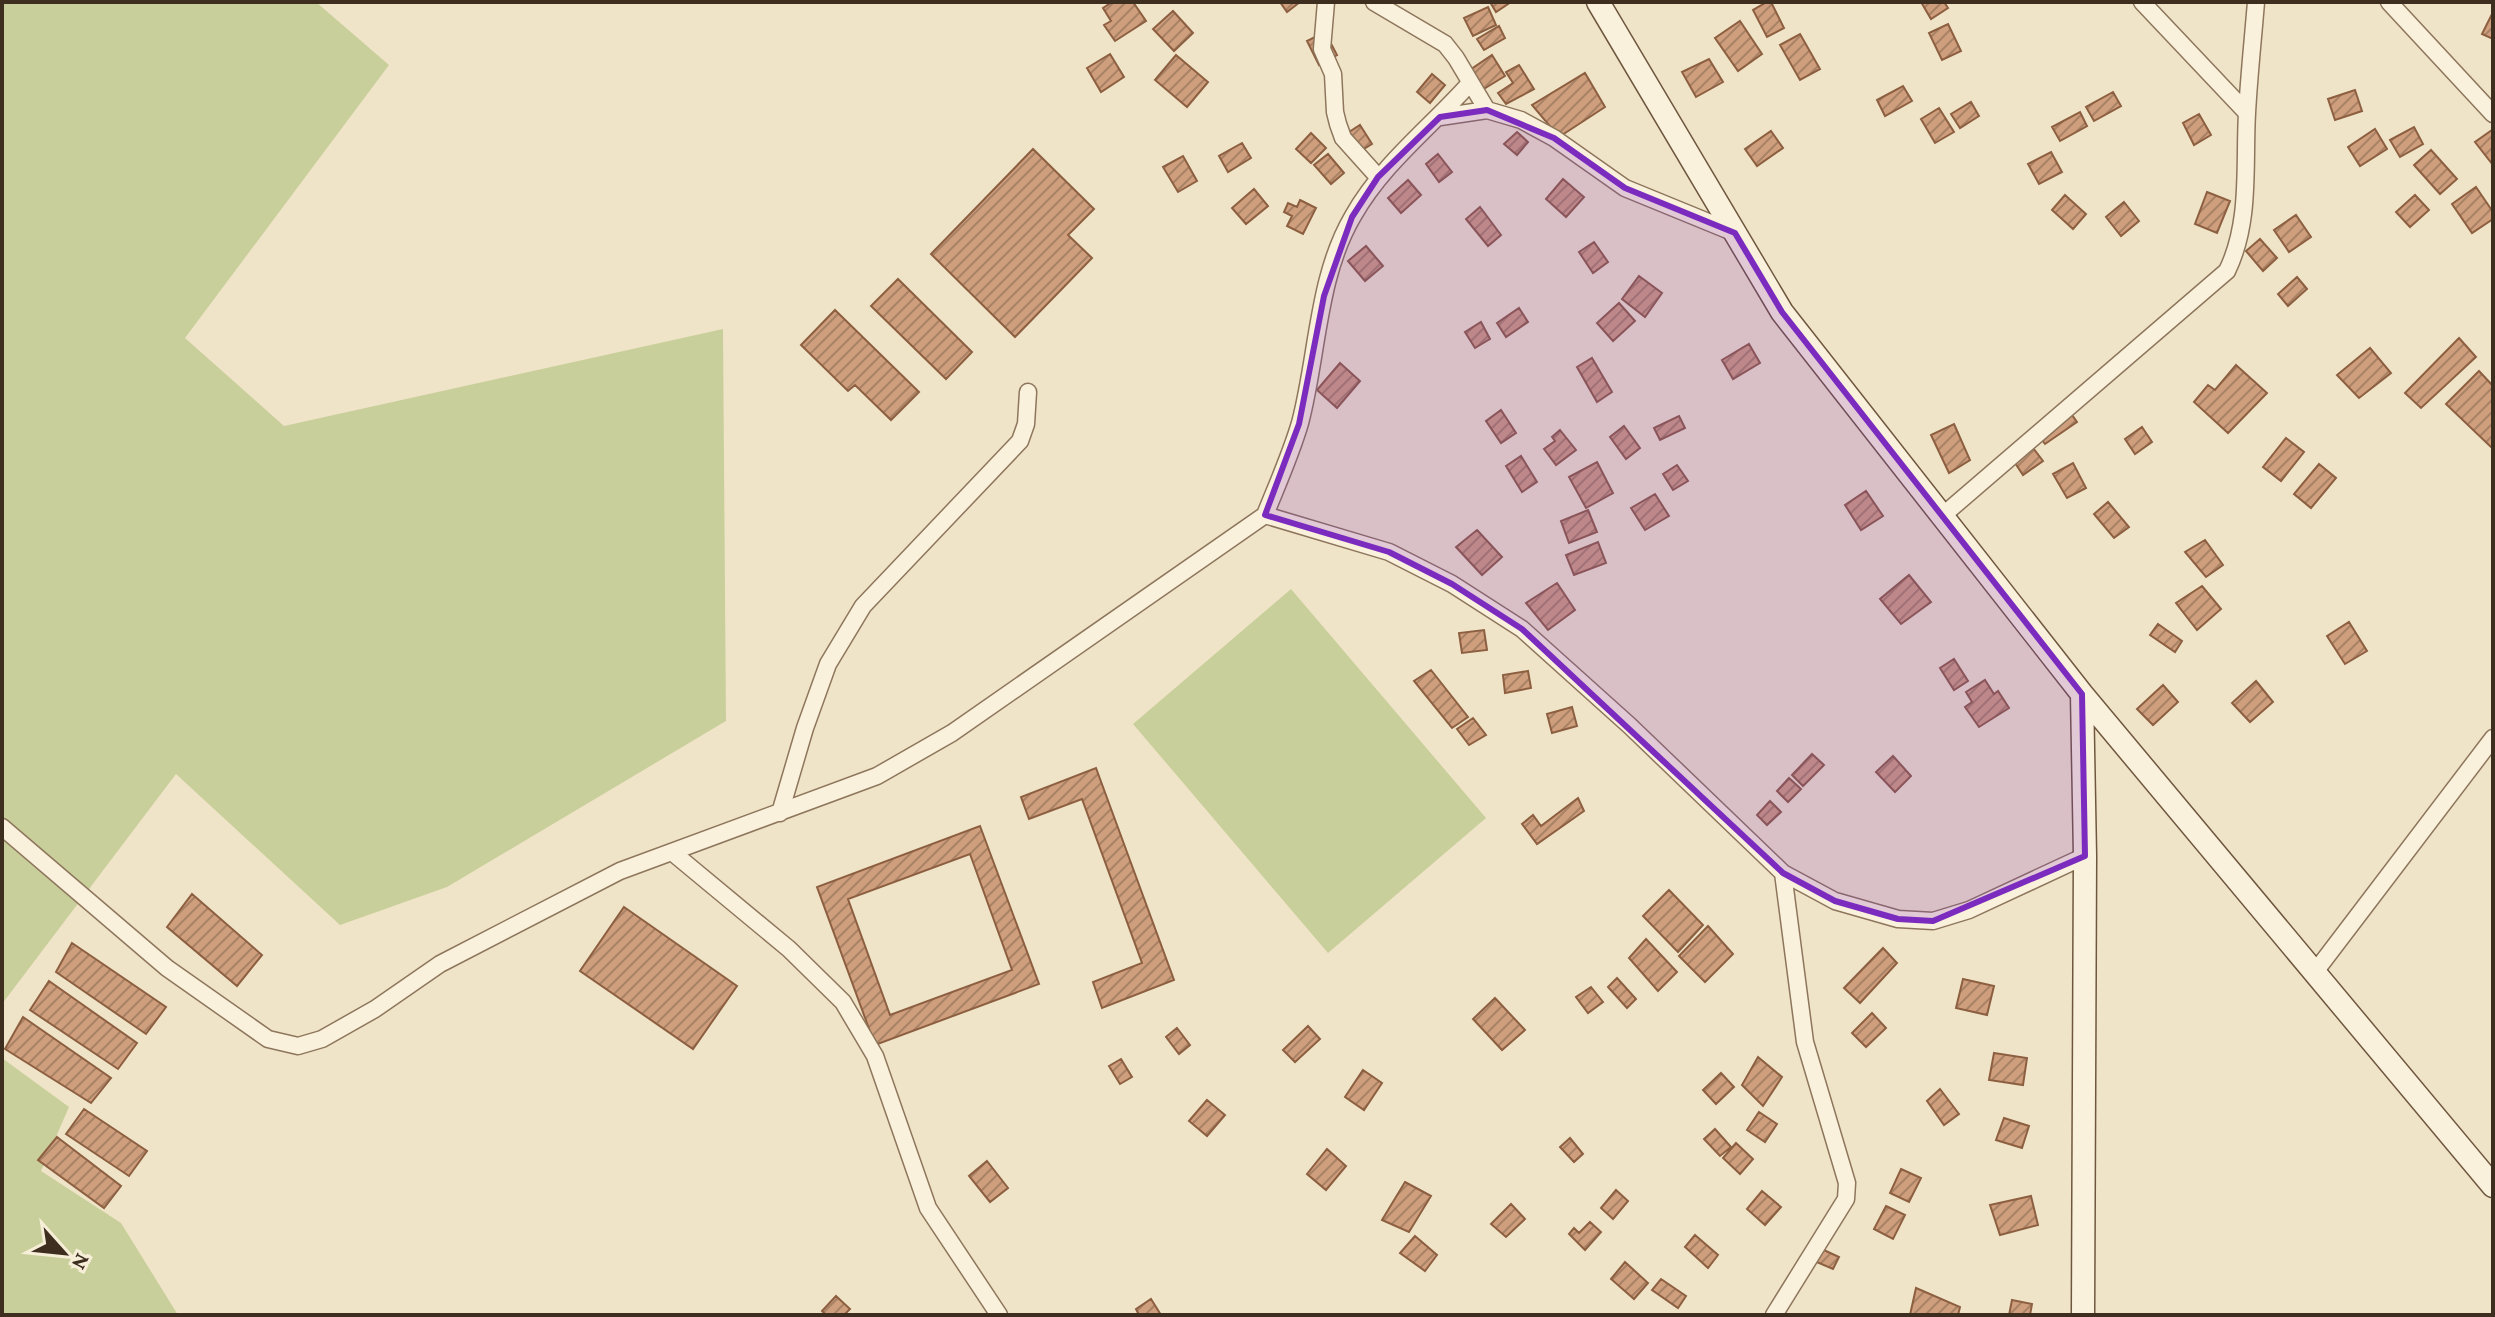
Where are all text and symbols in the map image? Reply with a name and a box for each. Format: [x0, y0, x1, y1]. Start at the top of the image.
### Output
north arrow [24, 1213, 104, 1293]
text: N [67, 1249, 96, 1274]

